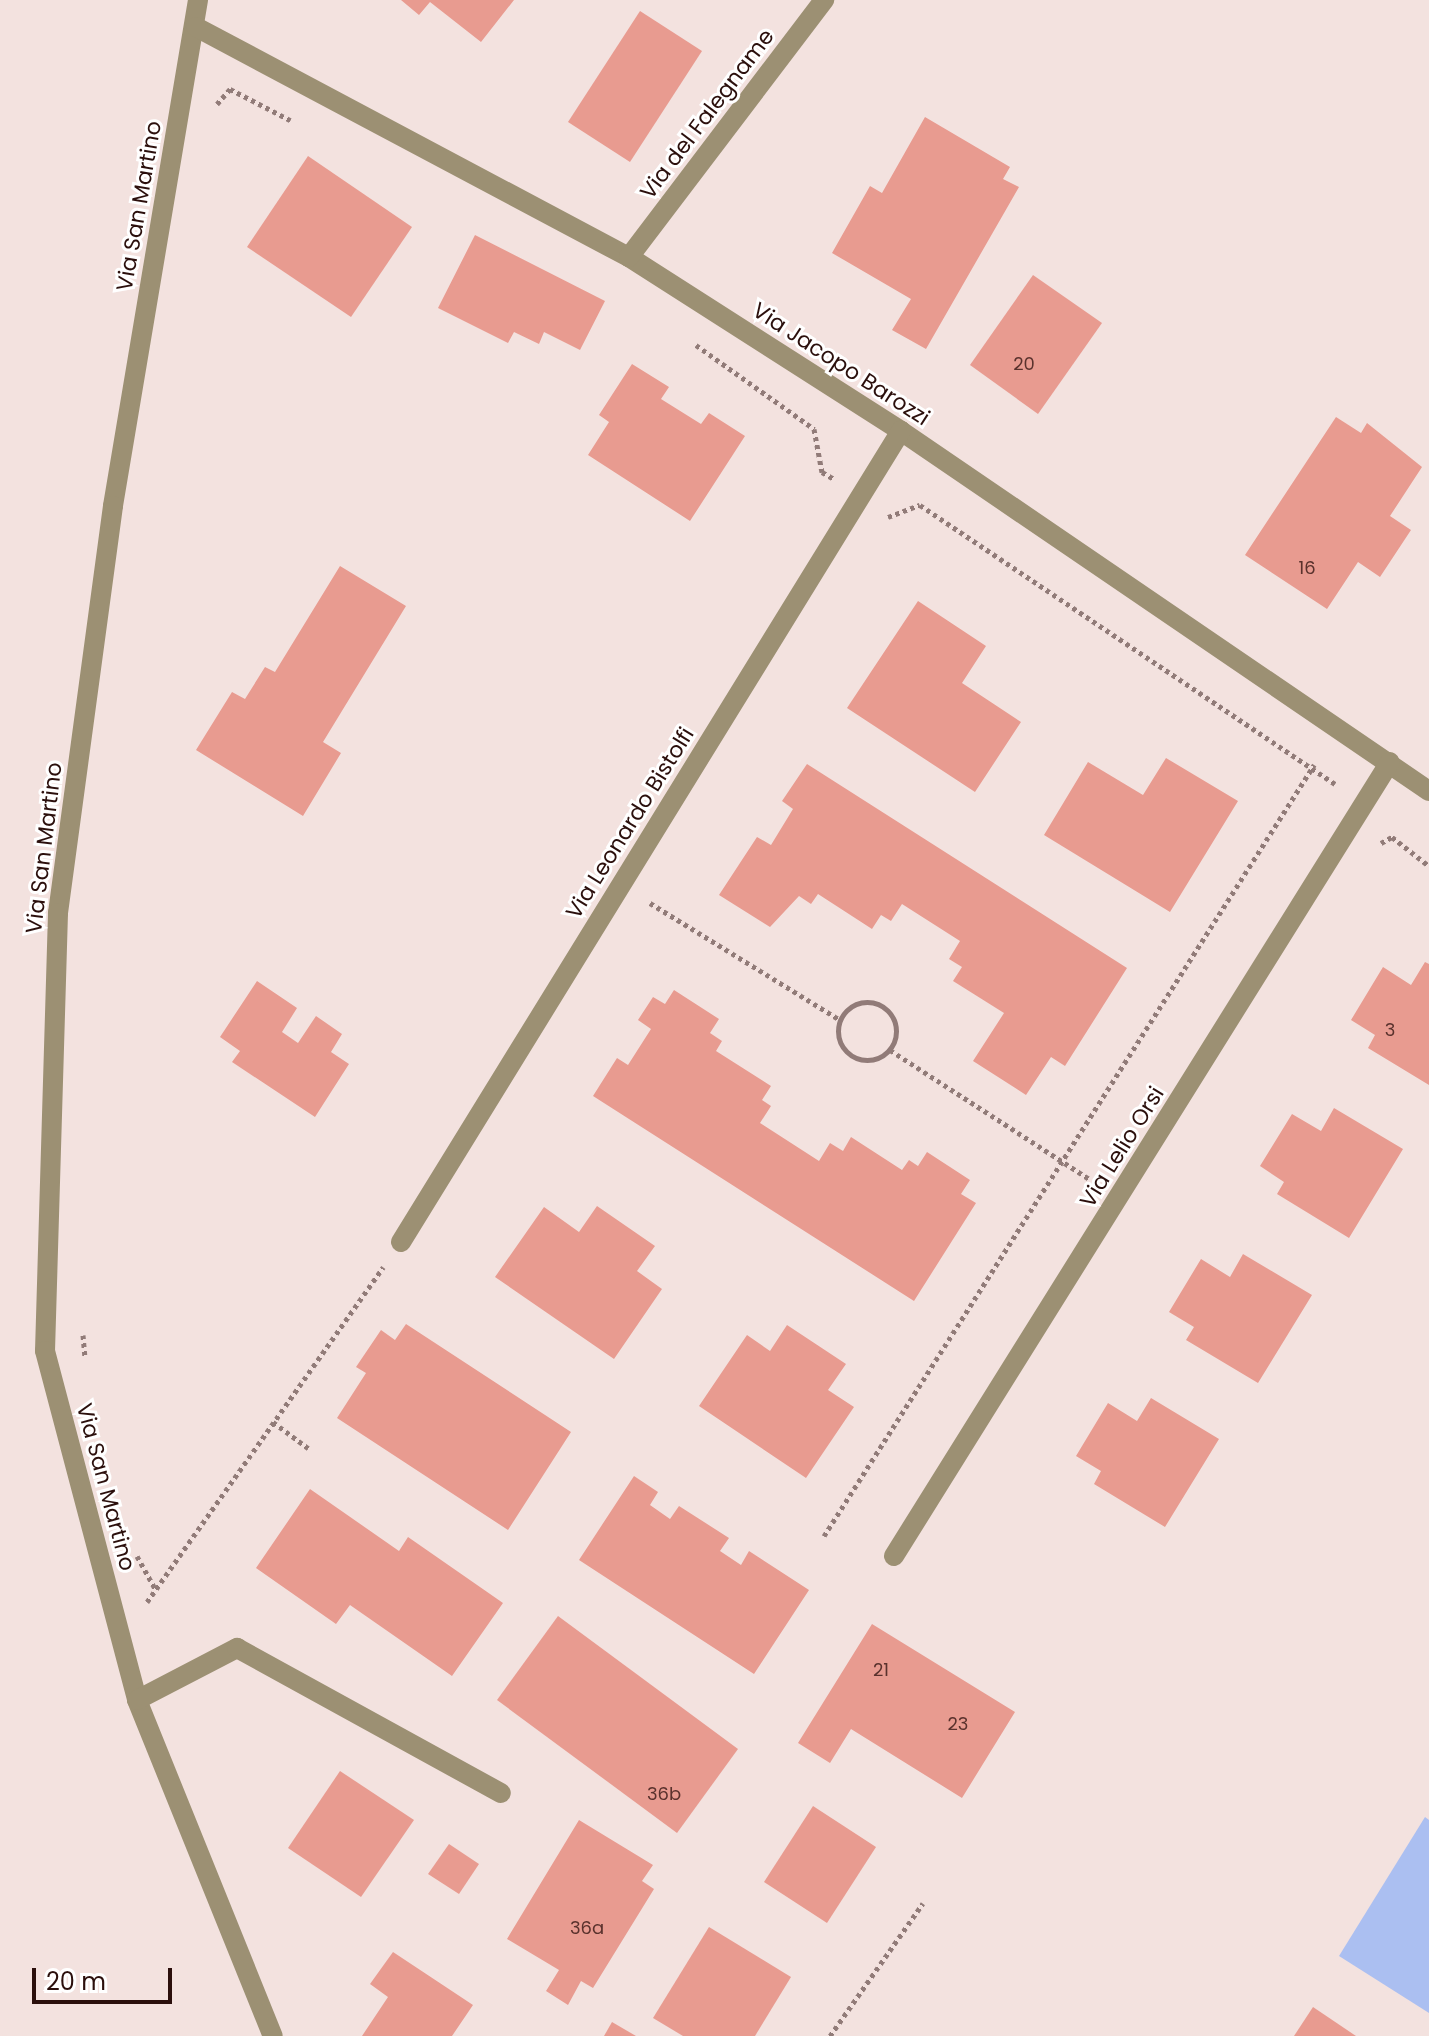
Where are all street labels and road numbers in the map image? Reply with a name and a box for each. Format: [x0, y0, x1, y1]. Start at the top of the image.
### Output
street label: Via del Falegname [634, 24, 780, 204]
street label: Via San Martino [111, 119, 167, 293]
street label: Via Jacopo Barozzi [747, 297, 935, 431]
street label: Via Leonardo Bistolfi [560, 722, 700, 924]
street label: Via San Martino [20, 761, 68, 935]
street label: Via Lelio Orsi [1074, 1082, 1170, 1212]
street label: Via San Martino [71, 1400, 141, 1574]

